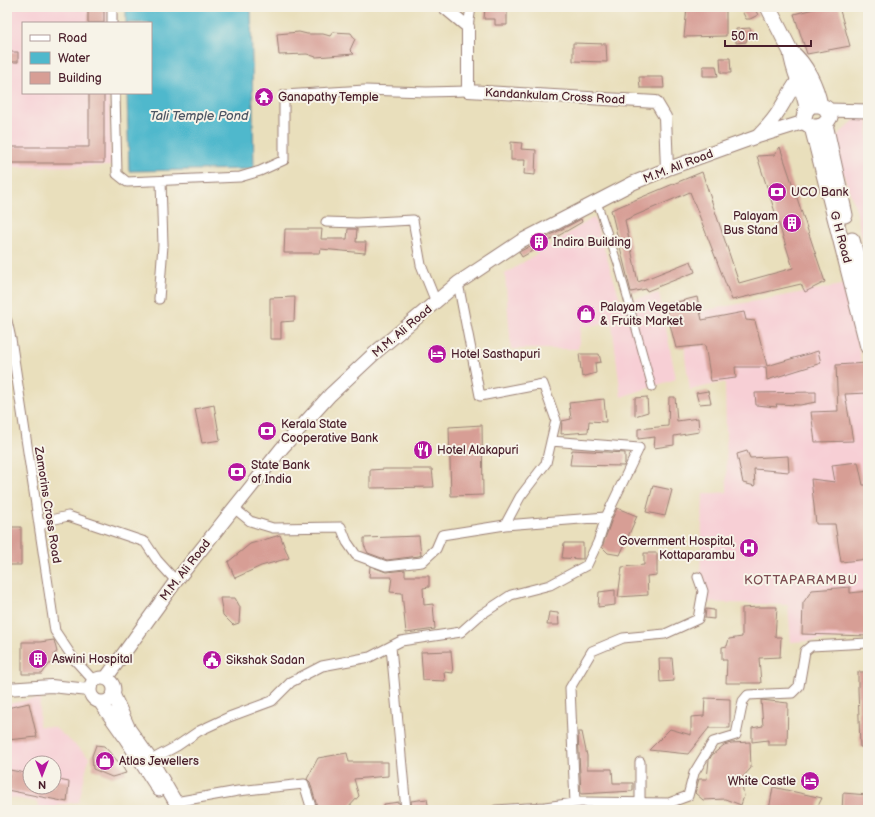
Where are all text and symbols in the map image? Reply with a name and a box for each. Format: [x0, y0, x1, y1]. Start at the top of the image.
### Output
legend [22, 22, 152, 94]
scale bar [725, 22, 811, 48]
text: 50 m [731, 29, 758, 44]
text: Road [58, 31, 87, 46]
text: Water [58, 51, 90, 66]
text: Building [58, 71, 102, 86]
street label: Kandankulam Cross Road [485, 85, 625, 108]
temple icon: Ganapathy Temple [253, 86, 275, 108]
place label: Ganapathy Temple [278, 90, 379, 105]
water label: Tali Temple Pond [150, 108, 249, 124]
street label: M.M. Ali Road [641, 146, 715, 187]
bank icon: UCO Bank [766, 181, 788, 203]
place label: UCO Bank [791, 185, 848, 200]
place label: Palayam Bus Stand [723, 209, 778, 238]
street label: G H Road [826, 209, 855, 265]
building icon: Palayam Bus Stand [781, 212, 803, 234]
building icon: Indira Building [528, 231, 550, 253]
place label: Indira Building [553, 235, 631, 250]
place label: Palayam Vegetable & Fruits Market [600, 300, 702, 329]
street label: M.M. Ali Road [369, 302, 435, 361]
shop icon: Palayam Vegetable & Fruits Market [575, 303, 597, 325]
hotel icon: Hotel Sasthapuri [426, 343, 448, 365]
place label: Hotel Sasthapuri [451, 347, 541, 362]
place label: Kerala State Cooperative Bank [281, 417, 378, 446]
bank icon: Kerala State Cooperative Bank [256, 420, 278, 442]
restaurant icon: Hotel Alakapuri [412, 439, 434, 461]
place label: Hotel Alakapuri [437, 443, 519, 458]
street label: Zamorins Cross Road [31, 445, 64, 564]
place label: State Bank of India [251, 458, 310, 487]
bank icon: State Bank of India [226, 461, 248, 483]
place label: Government Hospital, Kottaparambu [618, 534, 735, 563]
street label: M.M. Ali Road [157, 537, 214, 604]
hospital icon: Government Hospital, Kottaparambu [738, 537, 760, 559]
district label: KOTTAPARAMBU [744, 572, 858, 588]
building icon: Aswini Hospital [27, 648, 49, 670]
public building icon: Sikshak Sadan [201, 649, 223, 671]
place label: Aswini Hospital [52, 652, 133, 667]
place label: Sikshak Sadan [226, 653, 305, 668]
shop icon: Atlas Jewellers [94, 750, 116, 772]
place label: Atlas Jewellers [119, 754, 199, 769]
north arrow [22, 755, 62, 795]
hotel icon: White Castle [799, 770, 821, 792]
place label: White Castle [728, 774, 796, 789]
text: N [38, 778, 46, 791]

